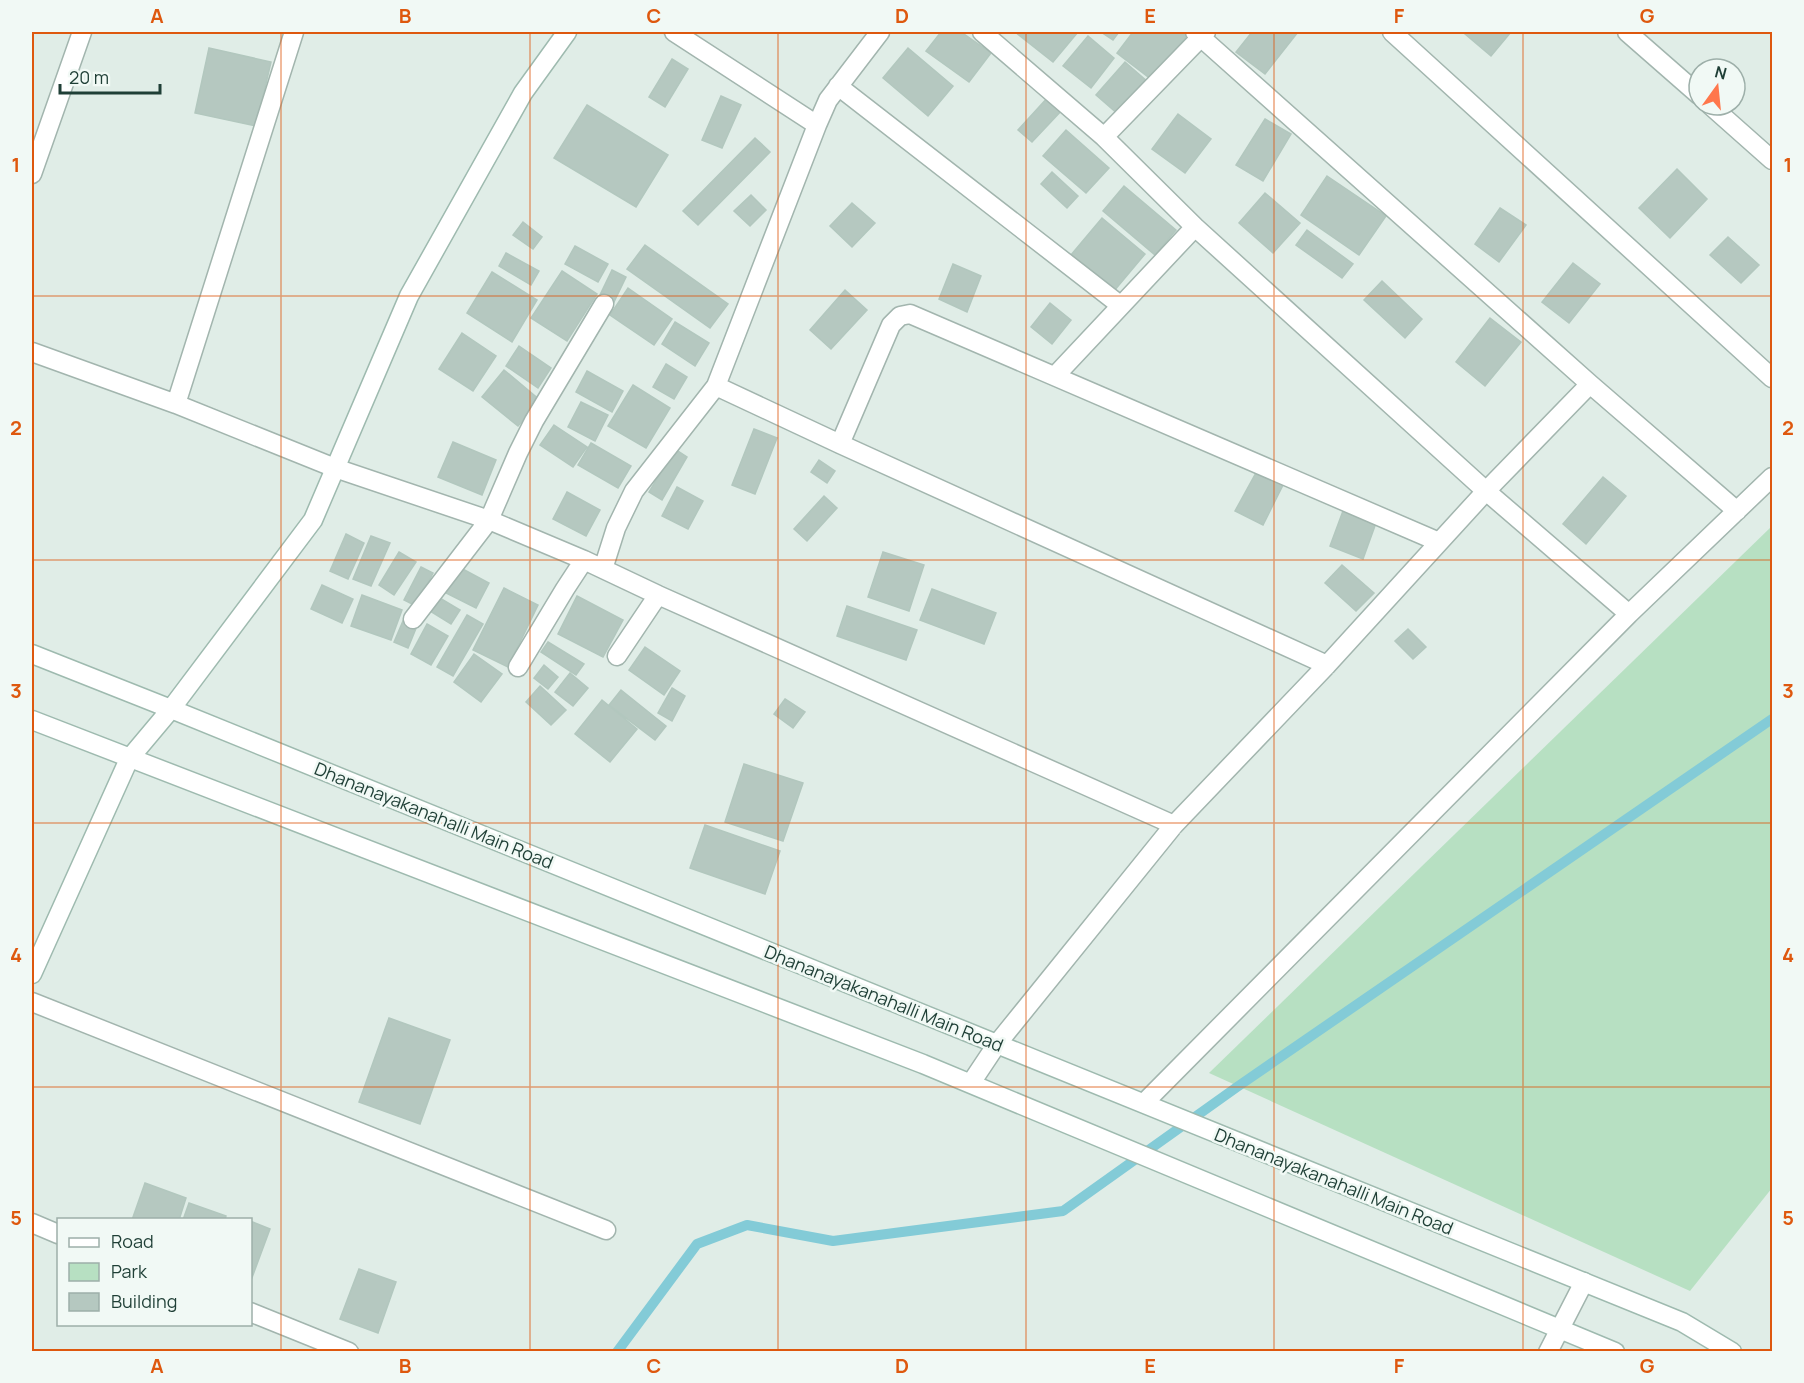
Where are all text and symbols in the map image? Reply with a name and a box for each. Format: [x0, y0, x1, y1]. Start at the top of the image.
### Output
text: A [150, 2, 164, 29]
text: B [399, 2, 412, 29]
text: C [647, 2, 661, 29]
text: D [895, 2, 909, 29]
text: E [1144, 2, 1156, 29]
text: F [1394, 2, 1405, 29]
text: G [1640, 2, 1655, 29]
scale bar [60, 57, 160, 95]
north arrow [1687, 57, 1747, 117]
text: N [1712, 60, 1729, 85]
text: 20 m [69, 65, 109, 89]
text: 1 [12, 151, 20, 178]
text: 1 [1784, 151, 1792, 178]
text: 2 [10, 414, 22, 441]
text: 2 [1782, 414, 1794, 441]
text: 3 [10, 677, 22, 704]
text: 3 [1782, 677, 1794, 704]
street label: Dhananayakanahalli Main Road [311, 756, 557, 874]
street label: Dhananayakanahalli Main Road [761, 939, 1007, 1057]
text: 4 [10, 941, 22, 968]
text: 4 [1782, 941, 1794, 968]
street label: Dhananayakanahalli Main Road [1211, 1122, 1457, 1240]
text: 5 [10, 1204, 22, 1231]
text: 5 [1782, 1204, 1794, 1231]
legend [57, 1218, 252, 1326]
text: Road [111, 1229, 154, 1253]
text: Park [111, 1259, 148, 1283]
text: Building [111, 1289, 177, 1313]
text: A [150, 1352, 164, 1379]
text: B [399, 1352, 412, 1379]
text: C [647, 1352, 661, 1379]
text: D [895, 1352, 909, 1379]
text: E [1144, 1352, 1156, 1379]
text: F [1394, 1352, 1405, 1379]
text: G [1640, 1352, 1655, 1379]

